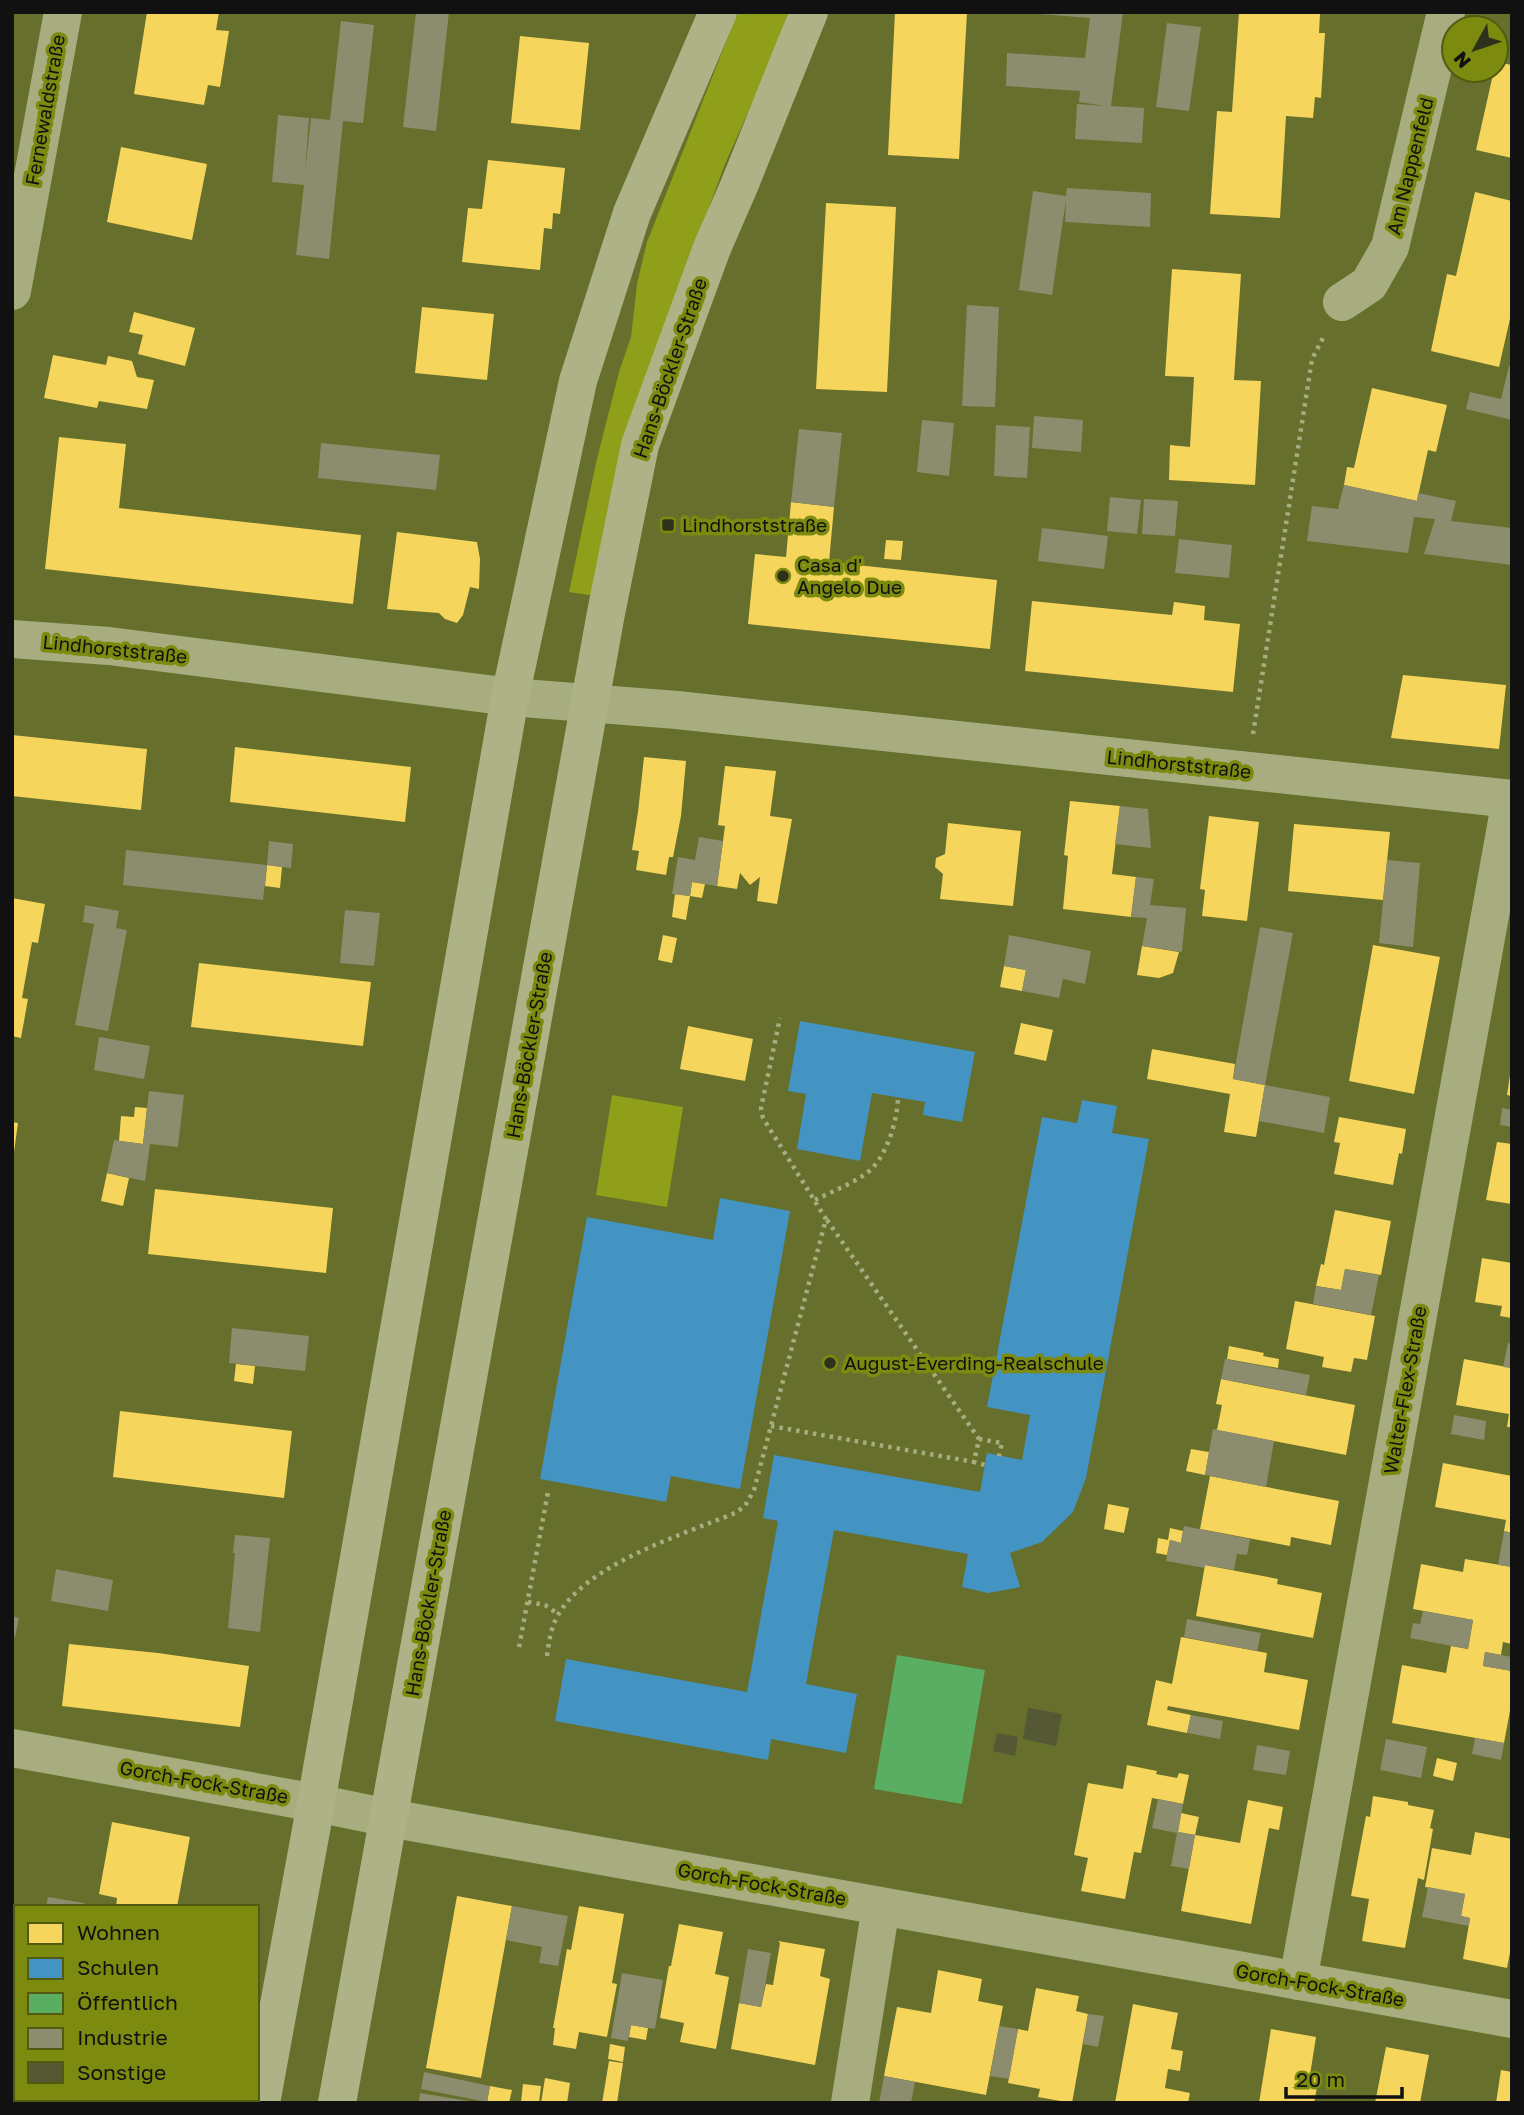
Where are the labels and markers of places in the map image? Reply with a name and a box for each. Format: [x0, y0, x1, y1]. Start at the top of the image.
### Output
place label: Lindhorststraße [682, 513, 827, 536]
marker: Lindhorststraße [660, 517, 676, 533]
place label: Casa d' Angelo Due [797, 553, 902, 598]
marker: Casa d' Angelo Due [775, 568, 791, 584]
place label: August-Everding-Realschule [844, 1351, 1104, 1374]
marker: August-Everding-Realschule [822, 1355, 838, 1371]

